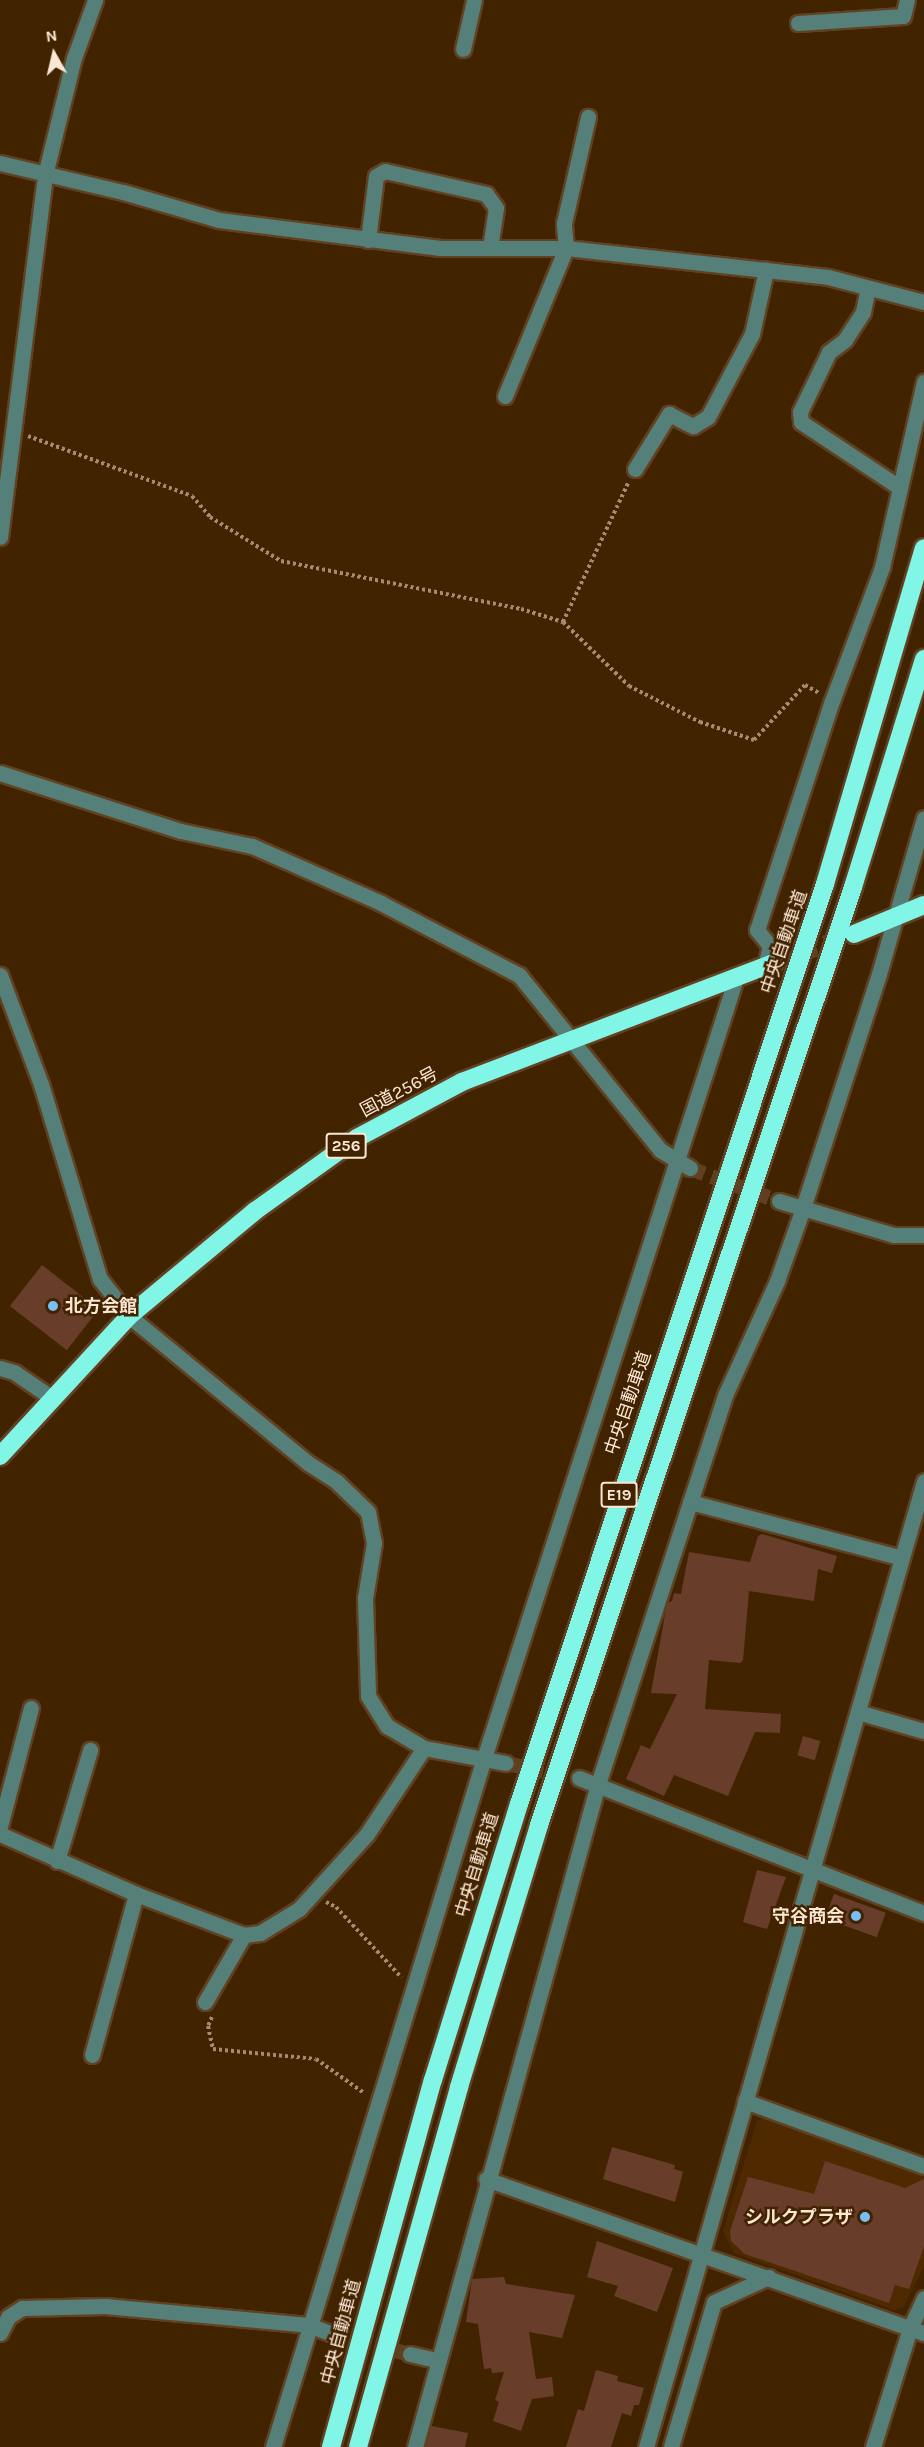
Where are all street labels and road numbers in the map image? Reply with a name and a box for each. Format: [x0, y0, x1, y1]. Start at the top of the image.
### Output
street label: 中央自動車道 [756, 887, 812, 997]
street label: 国道256号 [356, 1063, 442, 1121]
road number: 256 [325, 1133, 367, 1159]
street label: 中央自動車道 [600, 1348, 656, 1458]
road number: E19 [600, 1482, 638, 1508]
street label: 中央自動車道 [451, 1810, 503, 1920]
street label: 中央自動車道 [317, 2277, 365, 2387]

